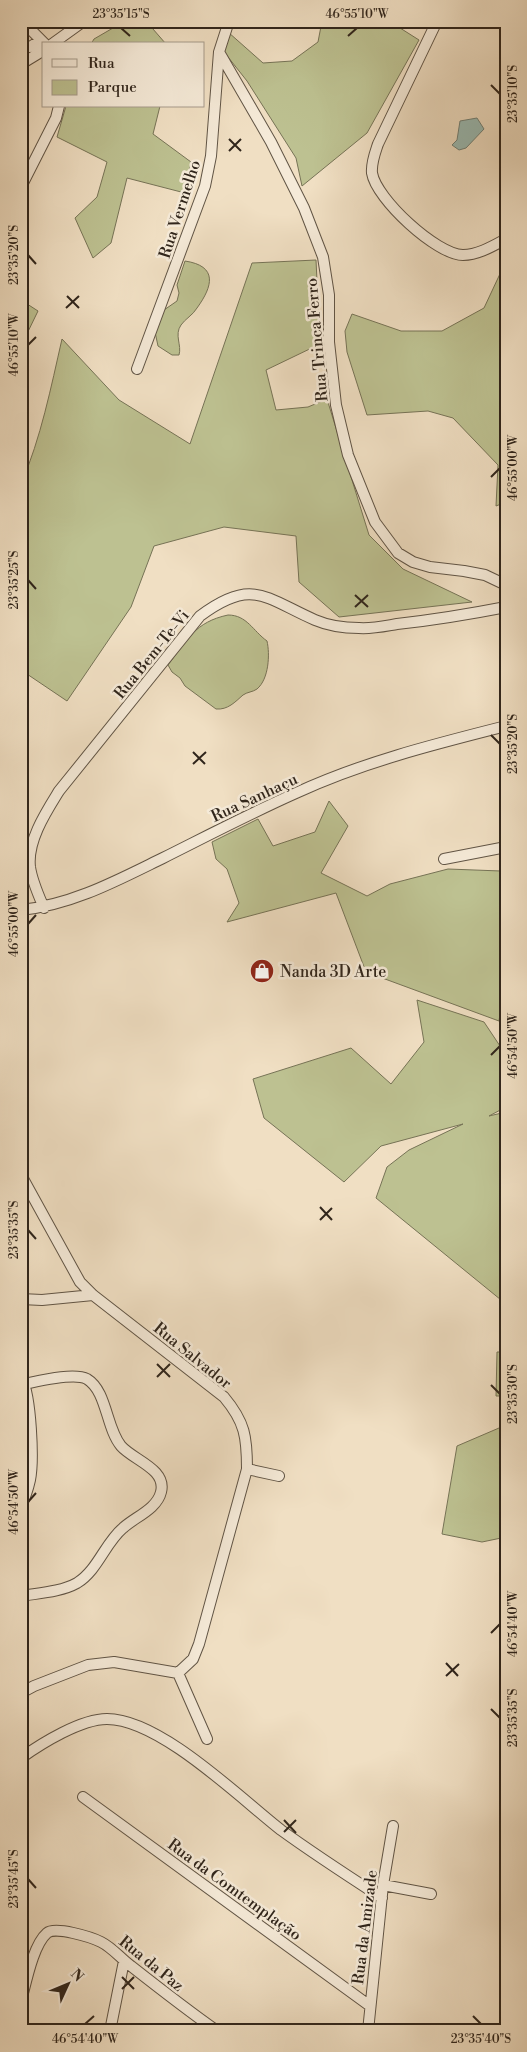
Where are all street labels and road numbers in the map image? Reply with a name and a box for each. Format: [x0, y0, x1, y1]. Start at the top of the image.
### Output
street label: Rua Vermelho [155, 158, 205, 261]
street label: Rua Trinca Ferro [302, 277, 332, 403]
street label: Rua Bem-Te-Vi [110, 606, 194, 703]
street label: Rua Sanhaçu [208, 769, 301, 827]
street label: Rua Salvador [149, 1318, 236, 1393]
street label: Rua da Comtemplação [163, 1834, 305, 1945]
street label: Rua da Amizade [348, 1869, 382, 1986]
street label: Rua da Paz [115, 1931, 188, 1996]

